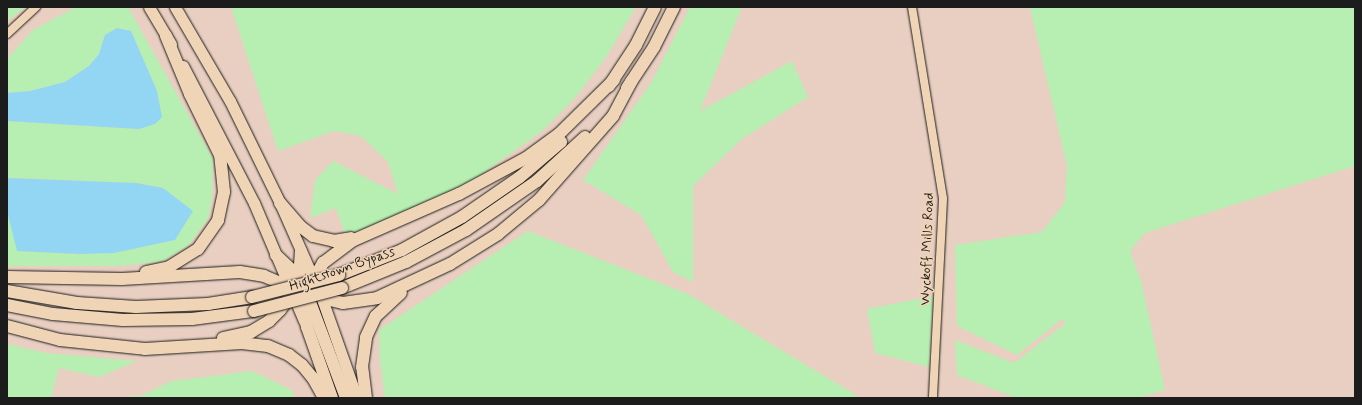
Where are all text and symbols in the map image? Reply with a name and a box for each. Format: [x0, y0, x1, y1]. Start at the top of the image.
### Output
street label: Wyckoff Mills Road [917, 192, 937, 306]
street label: Hightstown Bypass [287, 243, 397, 295]

